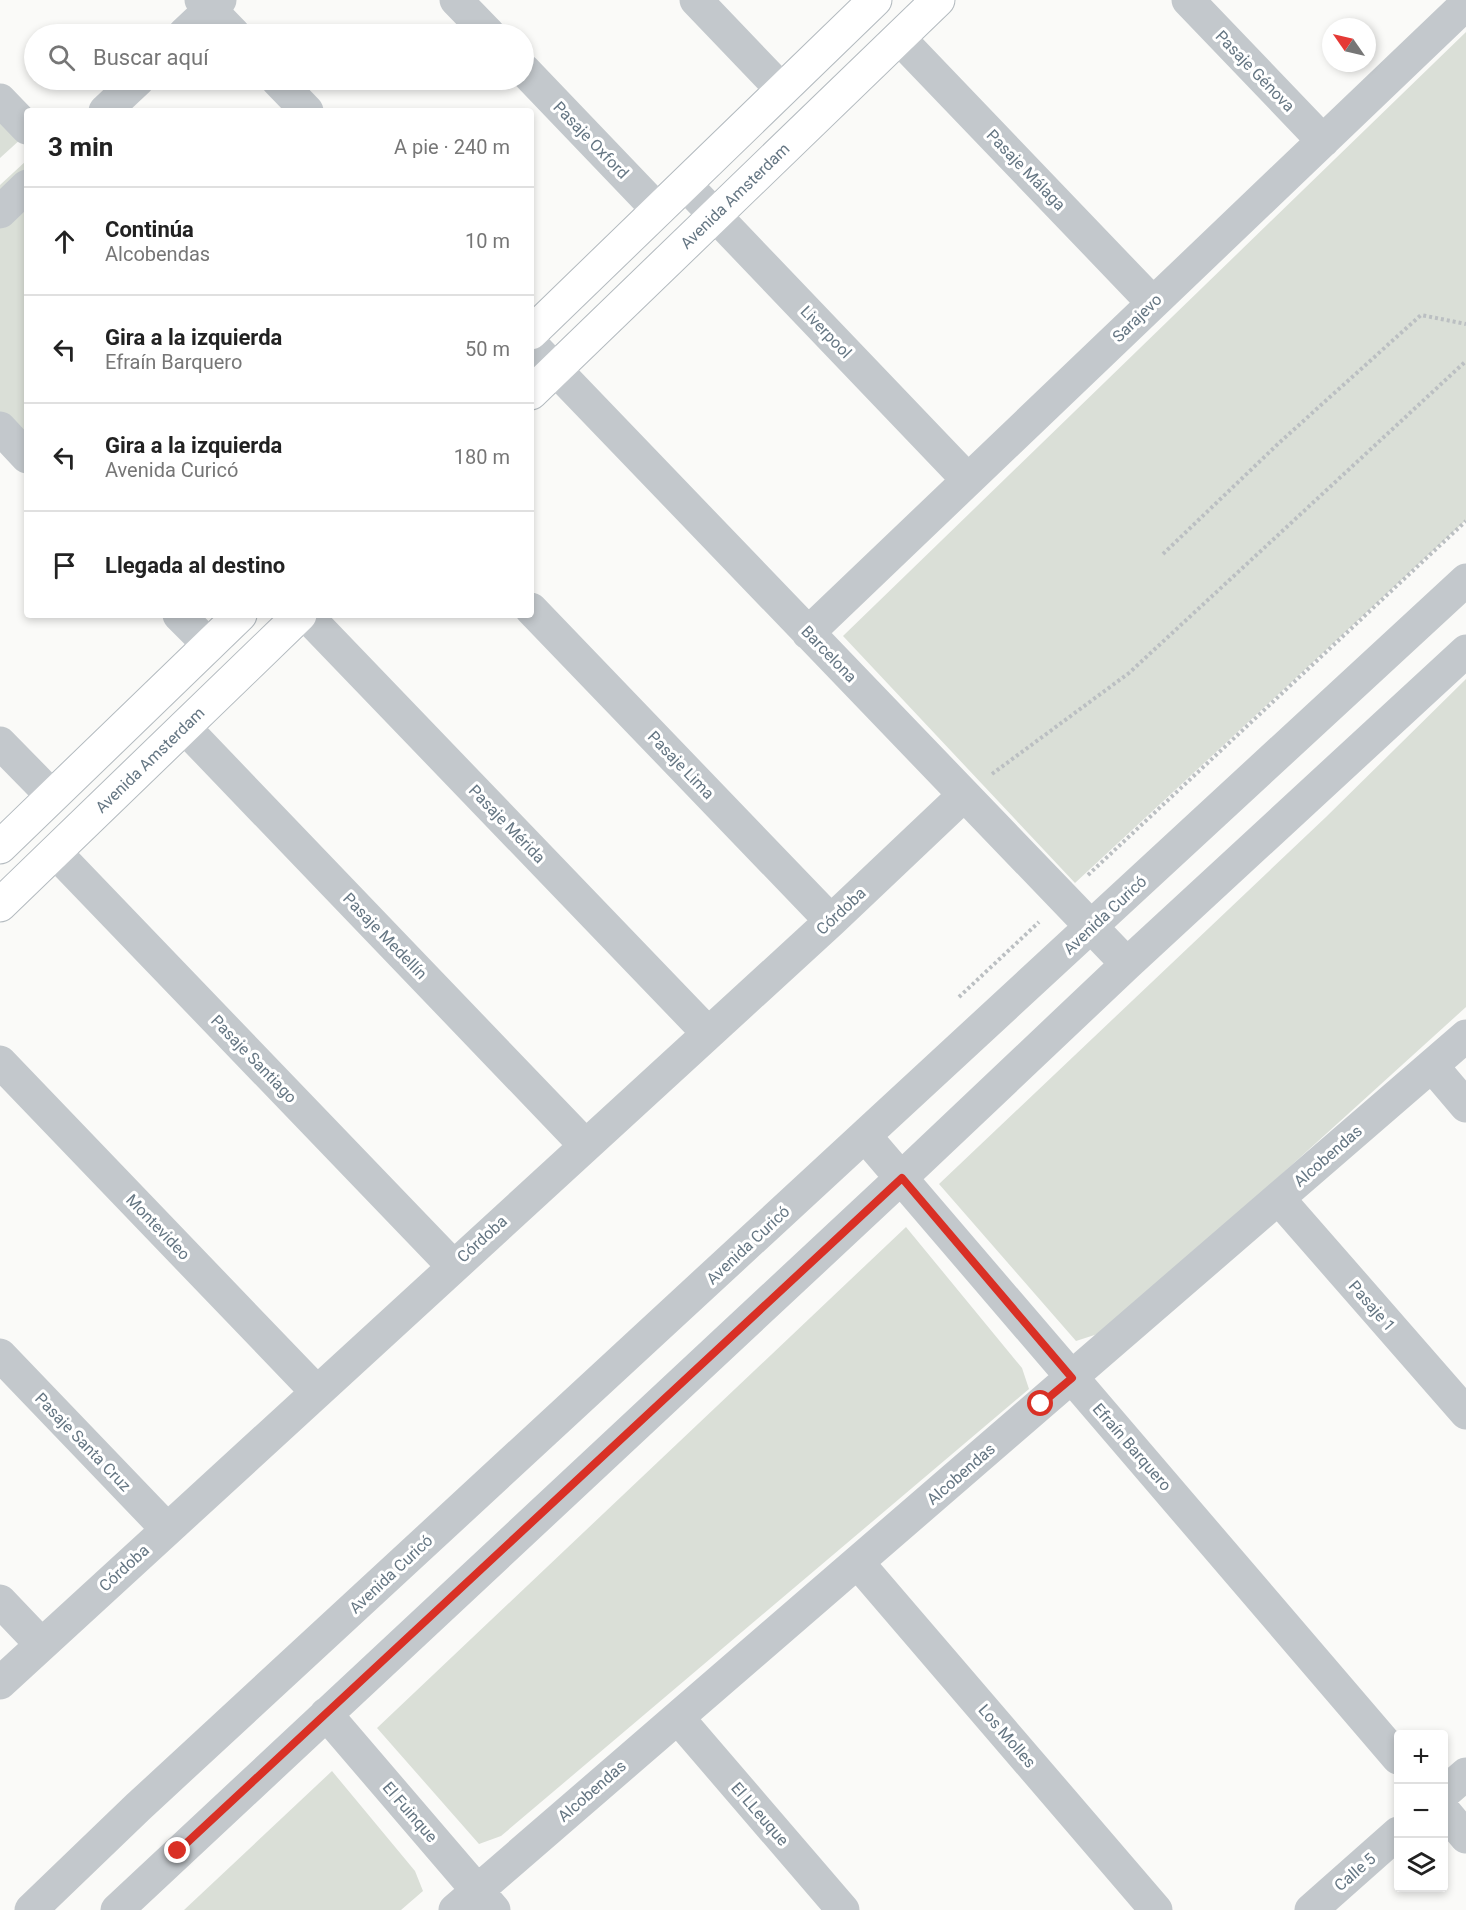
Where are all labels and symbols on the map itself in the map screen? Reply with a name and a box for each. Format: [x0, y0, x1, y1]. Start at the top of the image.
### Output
north arrow [1322, 18, 1376, 72]
street label: Pasaje Génova [1212, 26, 1298, 116]
street label: Pasaje Oxford [549, 97, 633, 183]
street label: Pasaje Málaga [983, 126, 1069, 214]
street label: Avenida Amsterdam [677, 139, 793, 253]
street label: Sarajevo [1108, 290, 1166, 346]
street label: Liverpool [797, 302, 855, 362]
street label: Barcelona [797, 622, 861, 686]
street label: Avenida Amsterdam [92, 703, 208, 817]
street label: Pasaje Lima [644, 727, 718, 803]
street label: Pasaje Mérida [465, 781, 549, 867]
street label: Avenida Curicó [1060, 872, 1150, 958]
street label: Córdoba [812, 883, 870, 939]
street label: Pasaje Medellín [339, 889, 431, 983]
street label: Pasaje Santiago [207, 1011, 301, 1107]
street label: Alcobendas [1290, 1121, 1366, 1191]
street label: Montevideo [122, 1190, 194, 1264]
street label: Avenida Curicó [703, 1202, 793, 1288]
street label: Córdoba [453, 1212, 511, 1266]
street label: Pasaje 1 [1345, 1277, 1399, 1335]
street label: Pasaje Santa Cruz [31, 1389, 135, 1495]
route start [1027, 1390, 1053, 1416]
street label: Efraín Barquero [1089, 1399, 1175, 1495]
street label: Alcobendas [923, 1439, 999, 1509]
street label: Avenida Curicó [346, 1531, 436, 1617]
street label: Córdoba [95, 1541, 153, 1595]
street label: Los Molles [974, 1700, 1040, 1772]
street label: Alcobendas [554, 1756, 630, 1826]
street label: El Fuinque [379, 1778, 441, 1846]
street label: El LLeuque [727, 1778, 793, 1850]
route end [164, 1837, 190, 1863]
street label: Calle 5 [1331, 1849, 1379, 1895]

